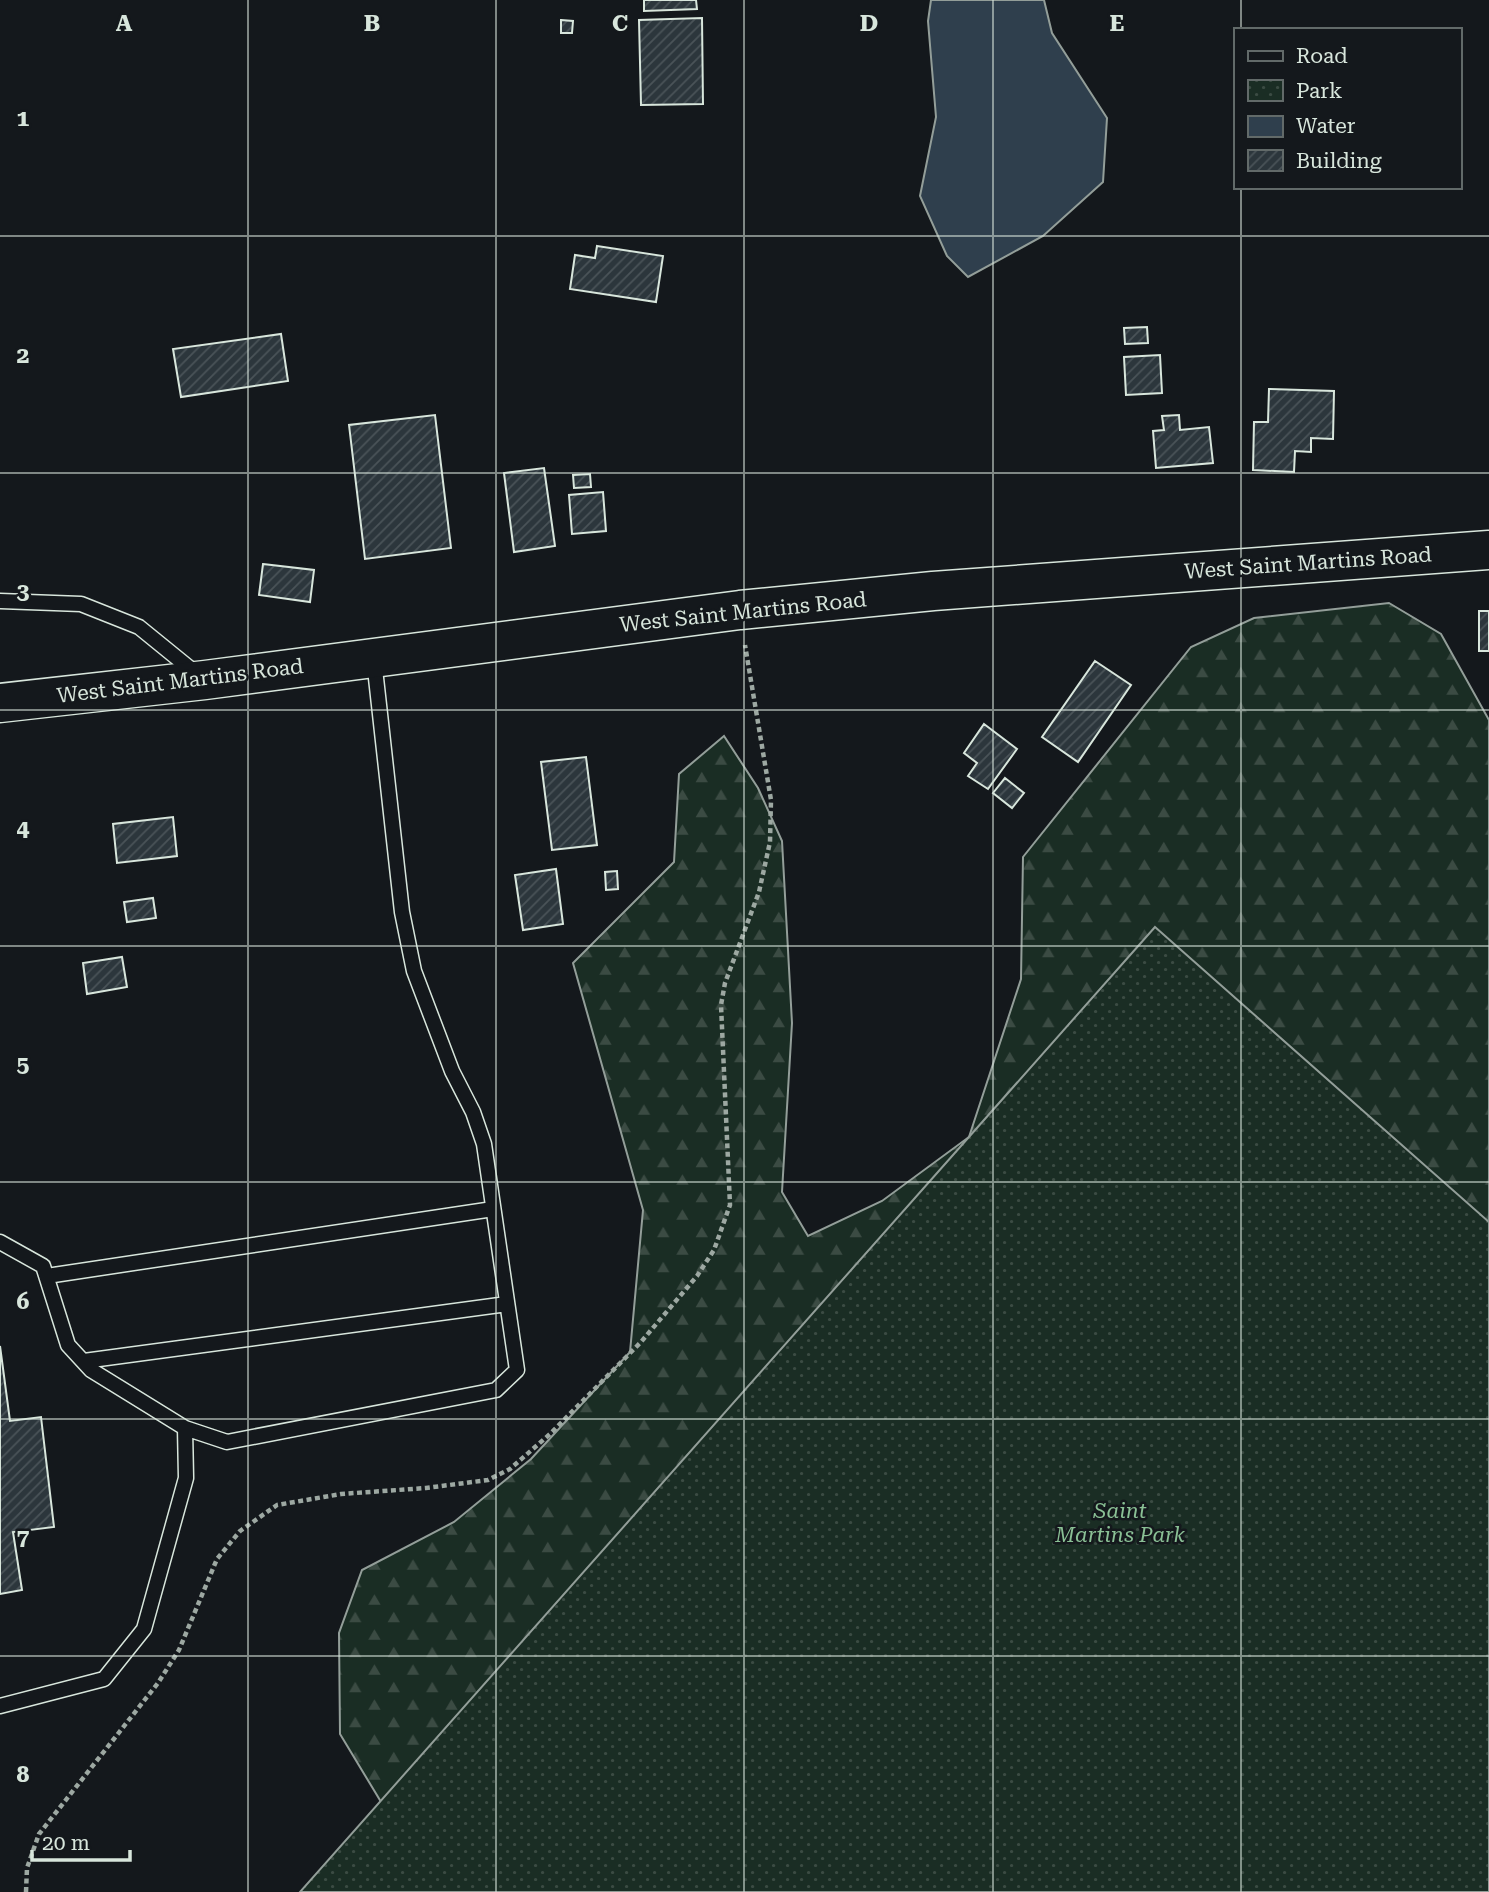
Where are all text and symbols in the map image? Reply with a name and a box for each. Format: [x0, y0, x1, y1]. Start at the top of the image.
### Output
text: A [116, 10, 133, 37]
text: B [364, 10, 380, 37]
text: C [612, 10, 628, 37]
text: D [860, 10, 878, 37]
text: E [1110, 10, 1124, 37]
legend [1234, 28, 1461, 189]
text: Road [1296, 44, 1348, 68]
text: Park [1296, 79, 1342, 103]
text: 1 [17, 105, 30, 132]
text: Water [1296, 114, 1356, 138]
text: Building [1296, 149, 1382, 173]
text: 2 [17, 342, 29, 369]
street label: West Saint Martins Road [1183, 542, 1433, 584]
text: 3 [17, 578, 30, 605]
street label: West Saint Martins Road [618, 587, 868, 637]
street label: West Saint Martins Road [55, 654, 305, 708]
text: 4 [17, 815, 30, 842]
text: 5 [17, 1051, 30, 1078]
text: 6 [17, 1288, 30, 1315]
park label: Saint Martins Park [1054, 1499, 1185, 1547]
text: 7 [17, 1524, 30, 1551]
text: 8 [17, 1761, 30, 1788]
scale bar [32, 1818, 130, 1862]
text: 20 m [42, 1831, 90, 1855]

